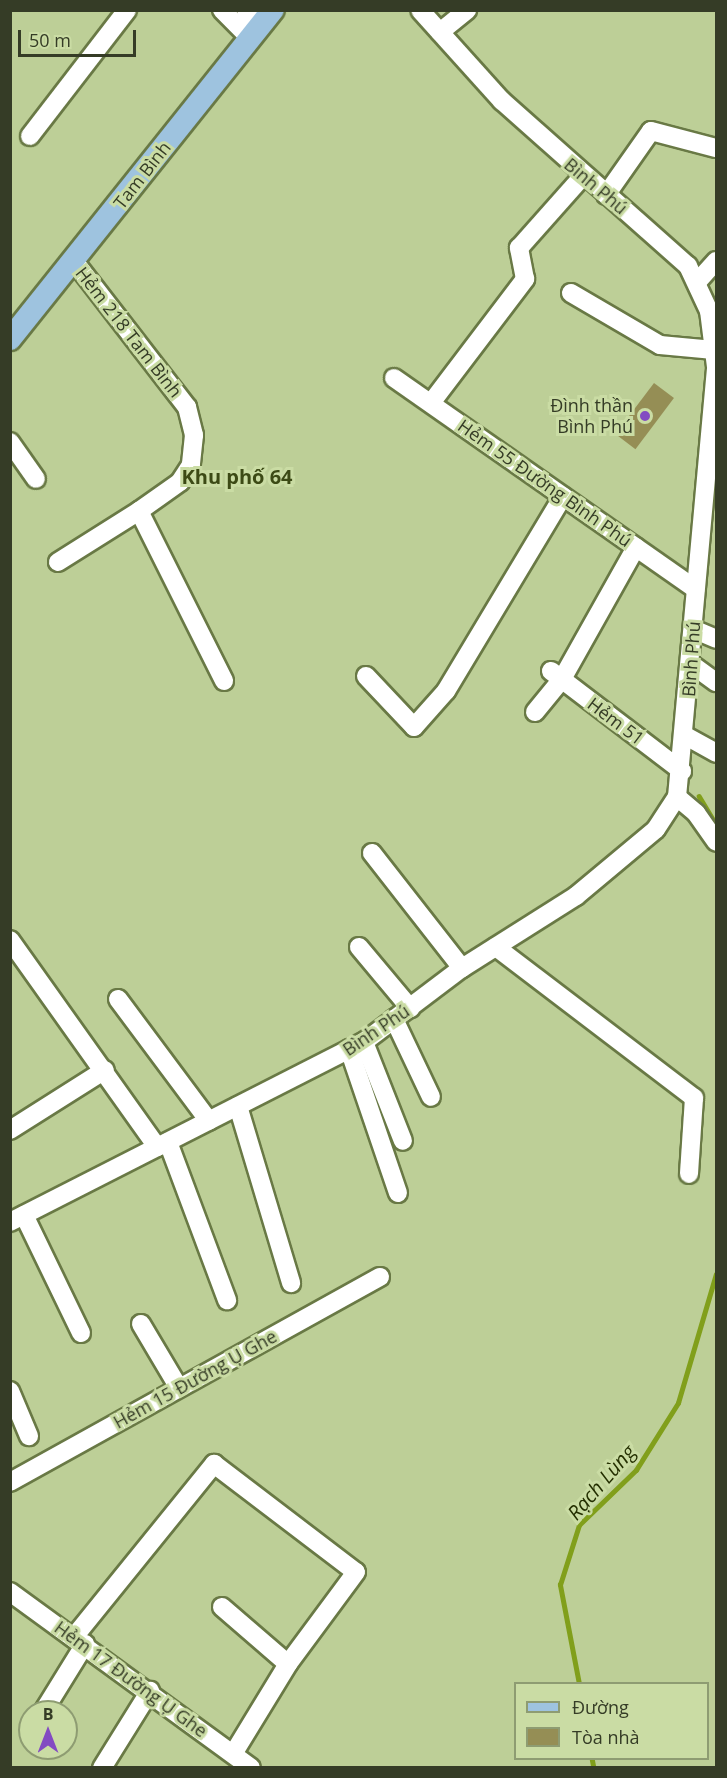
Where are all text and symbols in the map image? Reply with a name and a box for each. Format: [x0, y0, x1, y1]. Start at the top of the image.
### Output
scale bar [21, 18, 140, 56]
text: 50 m [29, 28, 71, 52]
street label: Tam Bình [109, 137, 175, 213]
street label: Bình Phú [560, 153, 632, 219]
street label: Hẻm 218 Tam Bình [71, 262, 187, 402]
place label: Đình thần Bình Phú [550, 395, 633, 438]
marker: Đình thần Bình Phú [638, 409, 652, 423]
street label: Hẻm 55 Đường Bình Phú [454, 415, 636, 551]
district label: Khu phố 64 [181, 464, 293, 488]
street label: Bình Phú [678, 620, 704, 698]
street label: Hẻm 51 [583, 693, 649, 749]
street label: Bình Phú [339, 1000, 413, 1060]
street label: Hẻm 15 Đường Ụ Ghe [110, 1325, 280, 1433]
water label: Rạch Lùng [562, 1440, 640, 1524]
street label: Hẻm 17 Đường Ụ Ghe [50, 1616, 212, 1742]
legend [514, 1682, 709, 1760]
text: Đường [572, 1695, 629, 1719]
north arrow [18, 1700, 78, 1760]
text: B [43, 1703, 53, 1725]
text: Tòa nhà [572, 1725, 640, 1749]

